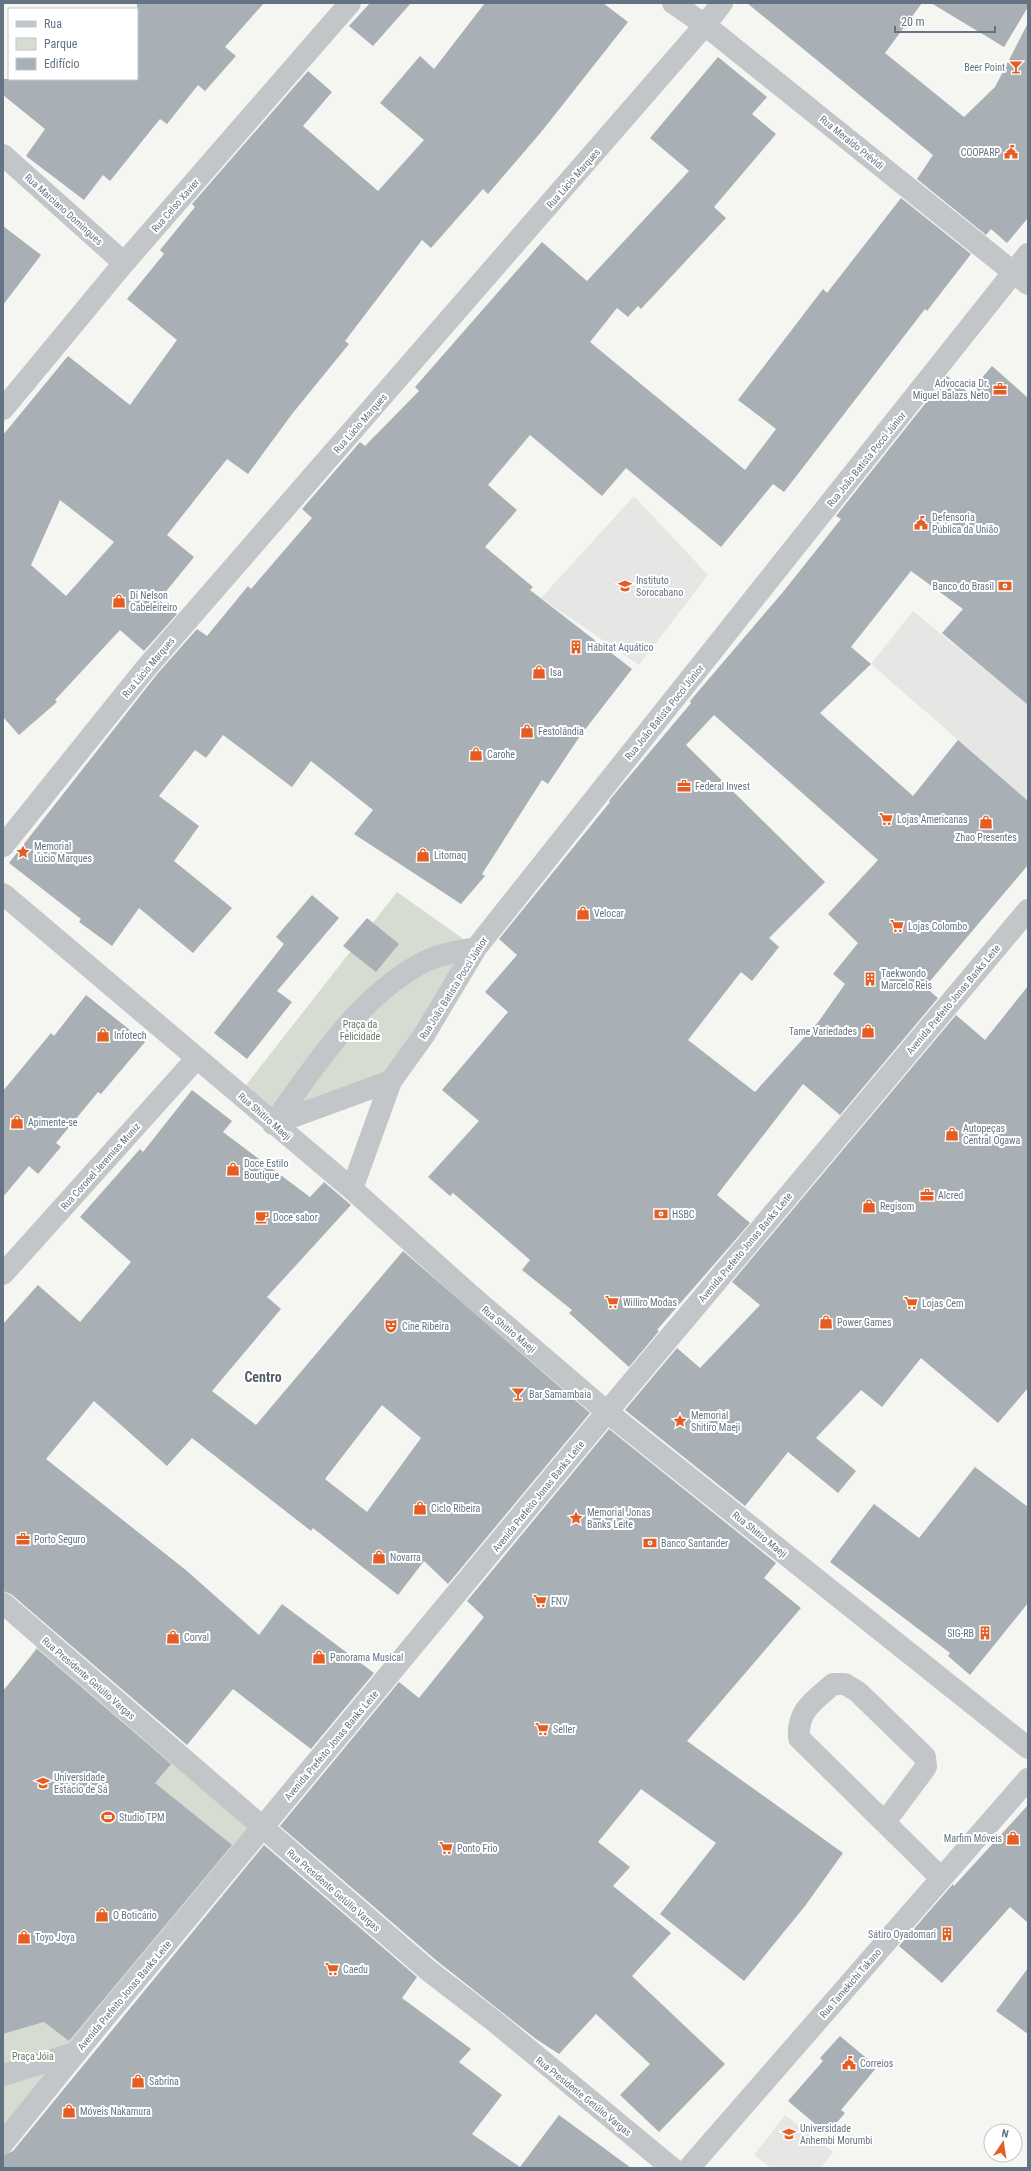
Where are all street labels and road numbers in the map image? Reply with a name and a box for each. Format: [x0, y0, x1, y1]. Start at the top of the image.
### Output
street label: Rua Meraldo Prévidi [818, 113, 886, 171]
street label: Rua Lúcio Marques [545, 146, 602, 210]
street label: Rua Marciano Domingues [23, 172, 105, 247]
street label: Rua Celso Xavier [149, 177, 201, 234]
street label: Rua Lúcio Marques [332, 391, 389, 455]
street label: Rua João Batista Pocci Júnior [825, 410, 908, 509]
street label: Rua Lúcio Marques [120, 635, 177, 700]
street label: Rua João Batista Pocci Júnior [623, 663, 706, 762]
street label: Rua João Batista Pocci Júnior [417, 935, 489, 1041]
street label: Avenida Prefeito Jonas Banks Leite [904, 942, 1003, 1056]
street label: Rua Shitiro Maeji [236, 1090, 293, 1142]
street label: Rua Coronel Jeremias Muniz [59, 1121, 142, 1212]
street label: Avenida Prefeito Jonas Banks Leite [696, 1190, 795, 1304]
street label: Rua Shitiro Maeji [480, 1304, 538, 1355]
street label: Avenida Prefeito Jonas Banks Leite [490, 1439, 587, 1554]
street label: Rua Shitiro Maeji [730, 1509, 789, 1560]
street label: Rua Presidente Getúlio Vargas [40, 1635, 138, 1722]
street label: Avenida Prefeito Jonas Banks Leite [282, 1688, 381, 1802]
street label: Rua Presidente Getúlio Vargas [285, 1847, 383, 1934]
street label: Avenida Prefeito Jonas Banks Leite [75, 1938, 174, 2052]
street label: Rua Tamekichi Takano [817, 1947, 883, 2020]
street label: Rua Presidente Getúlio Vargas [534, 2055, 634, 2139]

